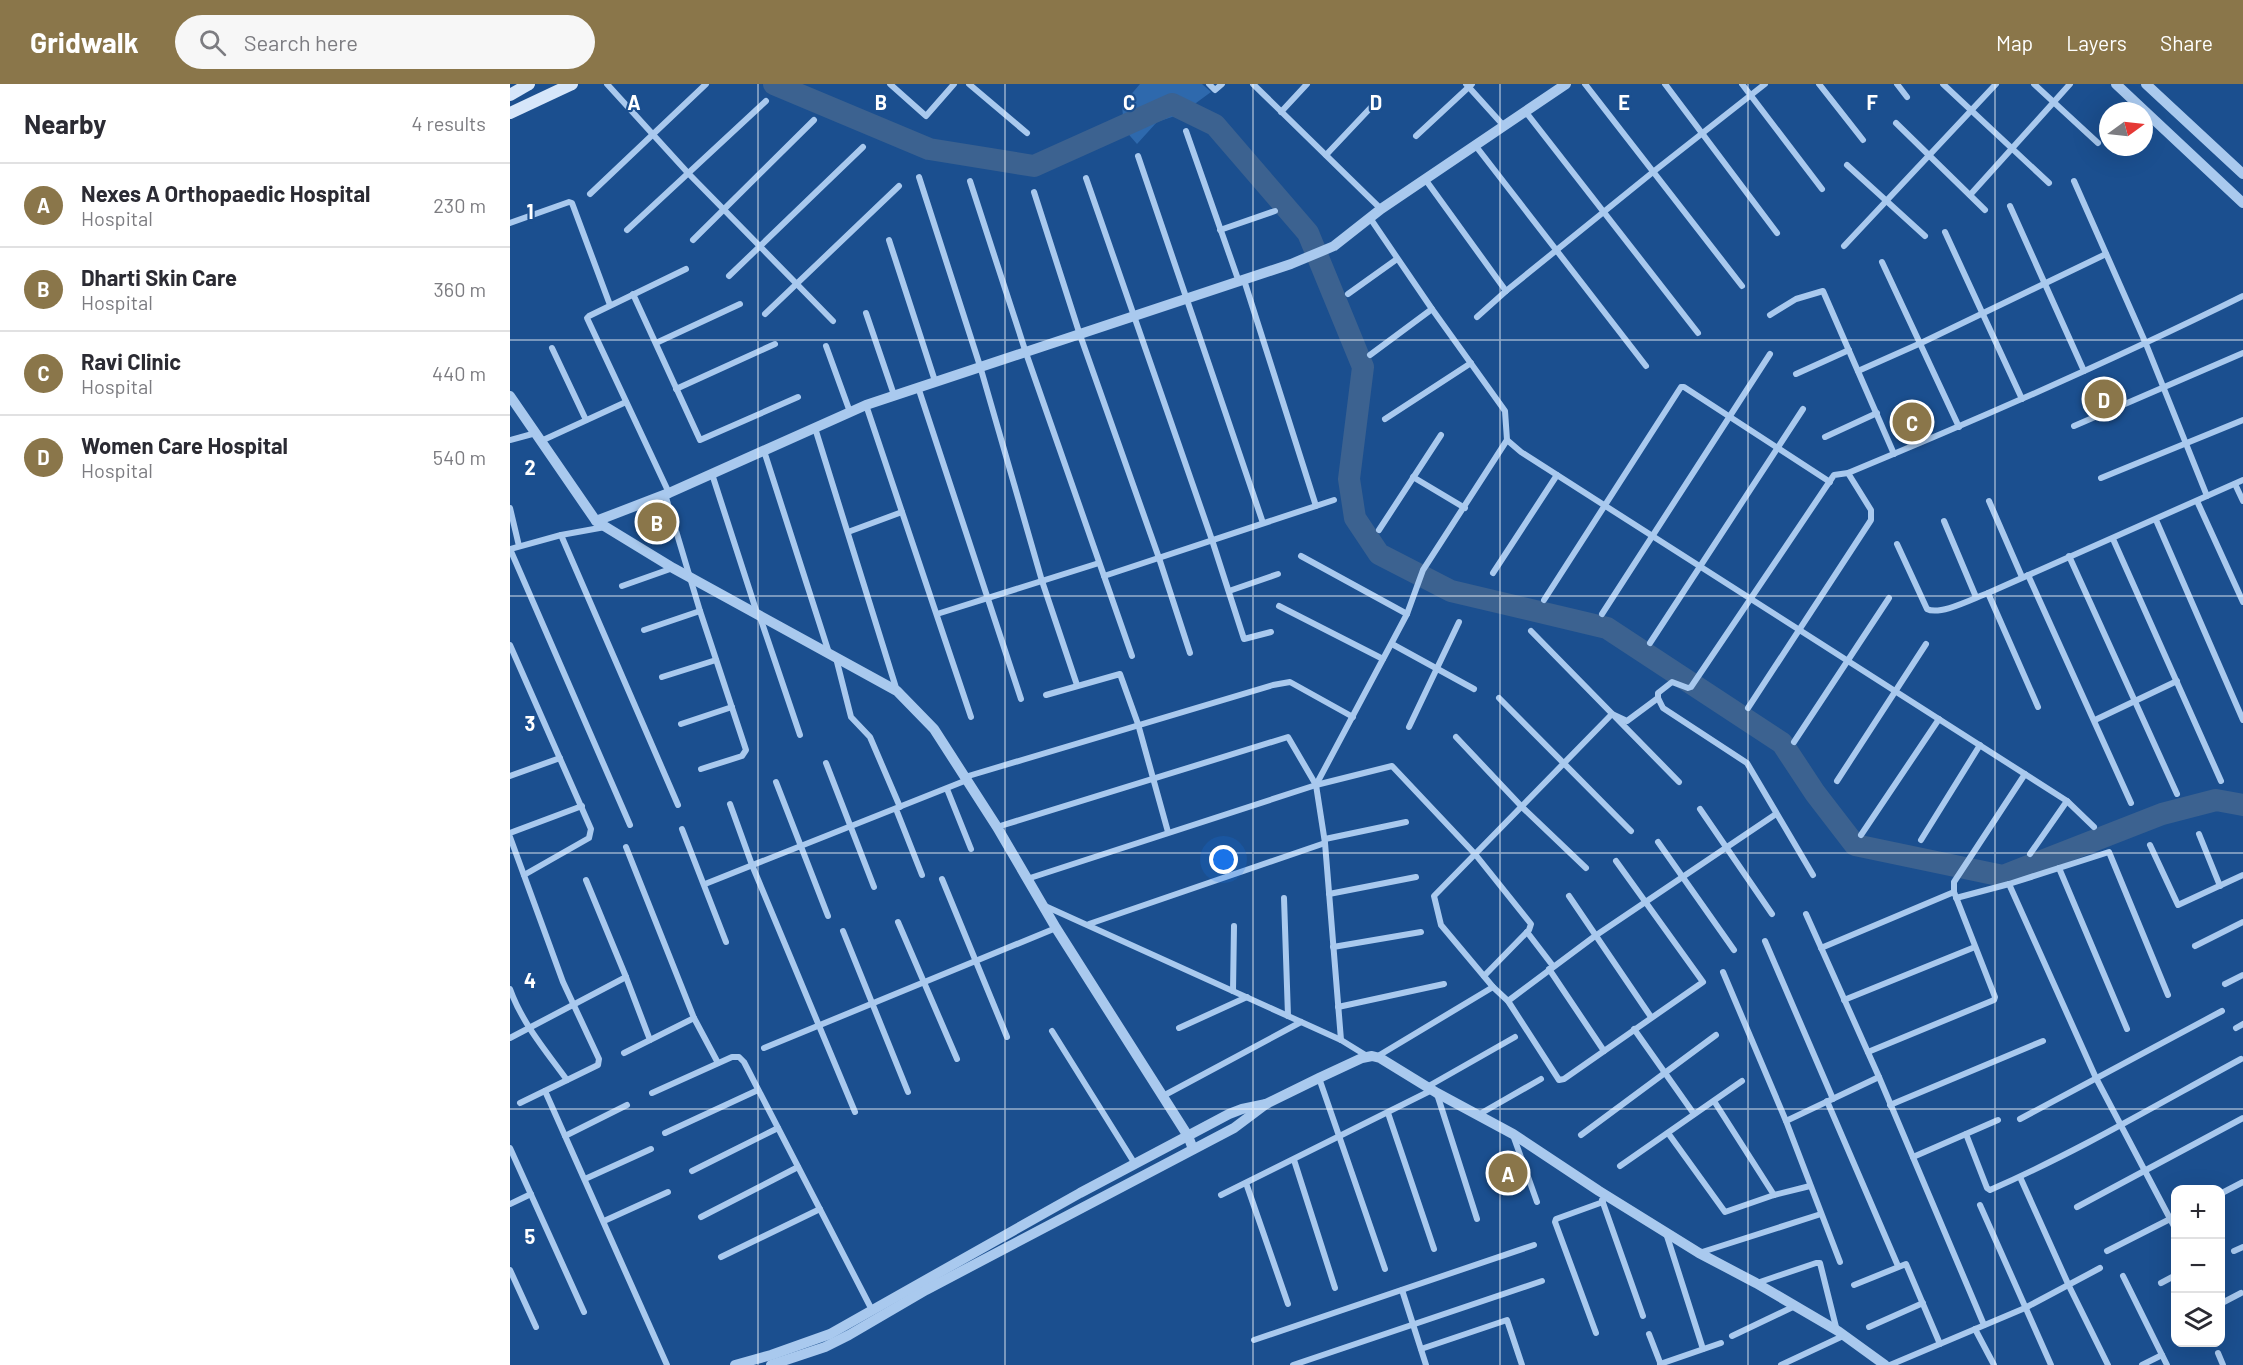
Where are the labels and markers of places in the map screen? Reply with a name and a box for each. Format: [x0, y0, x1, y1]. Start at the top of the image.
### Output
pin: D [2084, 376, 2124, 422]
pin: C [1892, 400, 1932, 444]
pin: B [638, 500, 676, 544]
pin: A [1488, 1150, 1528, 1196]

